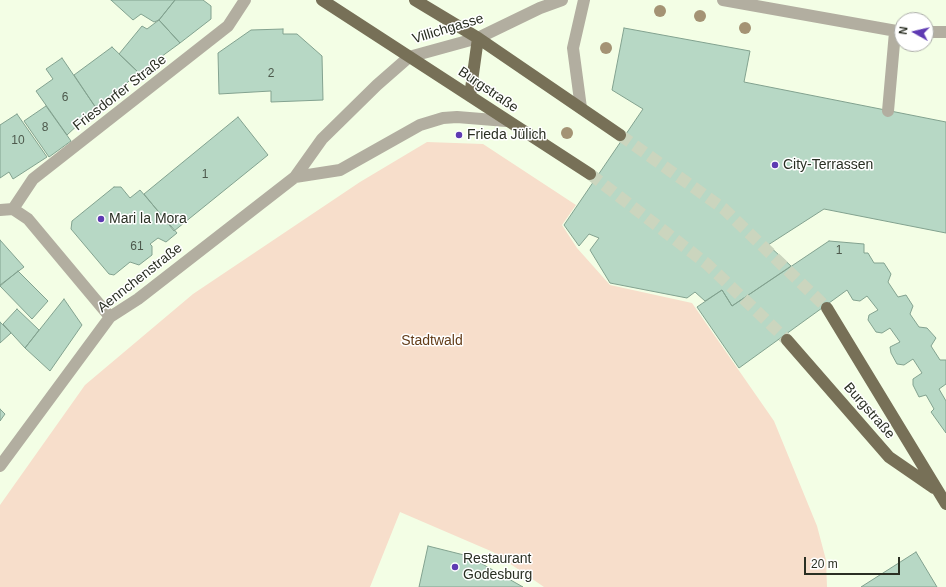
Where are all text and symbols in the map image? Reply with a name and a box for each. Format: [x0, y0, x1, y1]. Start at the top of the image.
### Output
street label: Villichgasse [410, 10, 486, 48]
north arrow [894, 12, 934, 52]
text: N [897, 26, 910, 35]
street label: Friesdorfer Straße [70, 51, 170, 135]
street label: Burgstraße [455, 64, 521, 116]
house number: 2 [268, 67, 274, 81]
house number: 6 [62, 91, 68, 105]
house number: 8 [42, 121, 48, 135]
place label: Frieda Jülich [467, 127, 546, 143]
marker: Frieda Jülich [454, 130, 464, 140]
house number: 10 [11, 134, 25, 148]
place label: City-Terrassen [783, 157, 873, 173]
marker: City-Terrassen [770, 160, 780, 170]
house number: 1 [202, 168, 208, 182]
place label: Mari la Mora [109, 211, 187, 227]
marker: Mari la Mora [96, 214, 106, 224]
street label: Aennchenstraße [94, 240, 186, 316]
house number: 61 [130, 240, 144, 254]
house number: 1 [836, 244, 842, 258]
park label: Stadtwald [401, 333, 463, 349]
street label: Burgstraße [840, 379, 898, 443]
scale bar [806, 549, 902, 575]
place label: Restaurant Godesburg [463, 551, 532, 584]
text: 20 m [811, 557, 838, 571]
marker: Restaurant Godesburg [450, 562, 460, 572]

